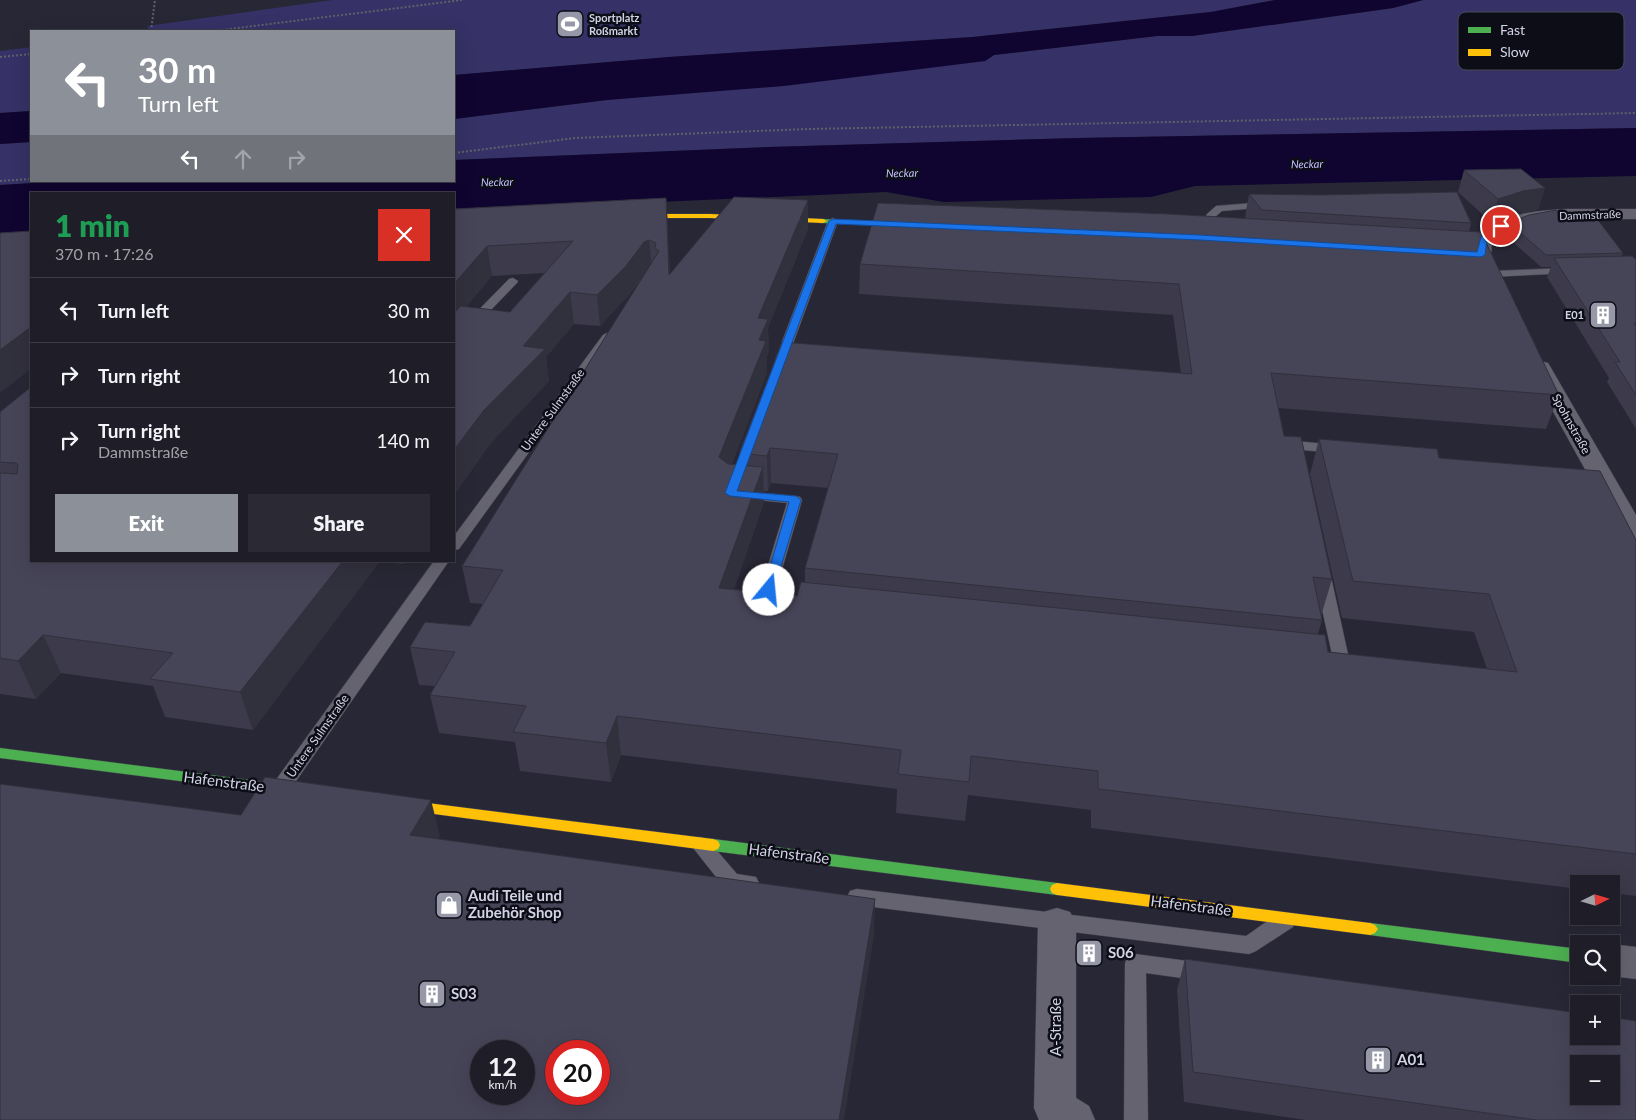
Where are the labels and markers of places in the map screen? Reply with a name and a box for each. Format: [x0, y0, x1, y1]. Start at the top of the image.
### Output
sports icon: Sportplatz Roßmarkt [555, 9, 585, 39]
place label: Sportplatz Roßmarkt [589, 11, 639, 37]
pin [1480, 205, 1522, 247]
building icon: E01 [1588, 300, 1618, 330]
place label: E01 [1565, 308, 1584, 321]
place label: Audi Teile und Zubehör Shop [467, 886, 562, 921]
shop icon: Audi Teile und Zubehör Shop [434, 890, 464, 920]
building icon: S06 [1074, 938, 1104, 968]
place label: S06 [1108, 943, 1134, 961]
building icon: S03 [417, 979, 447, 1009]
place label: S03 [451, 984, 477, 1002]
building icon: A01 [1363, 1045, 1393, 1075]
place label: A01 [1396, 1050, 1425, 1068]

